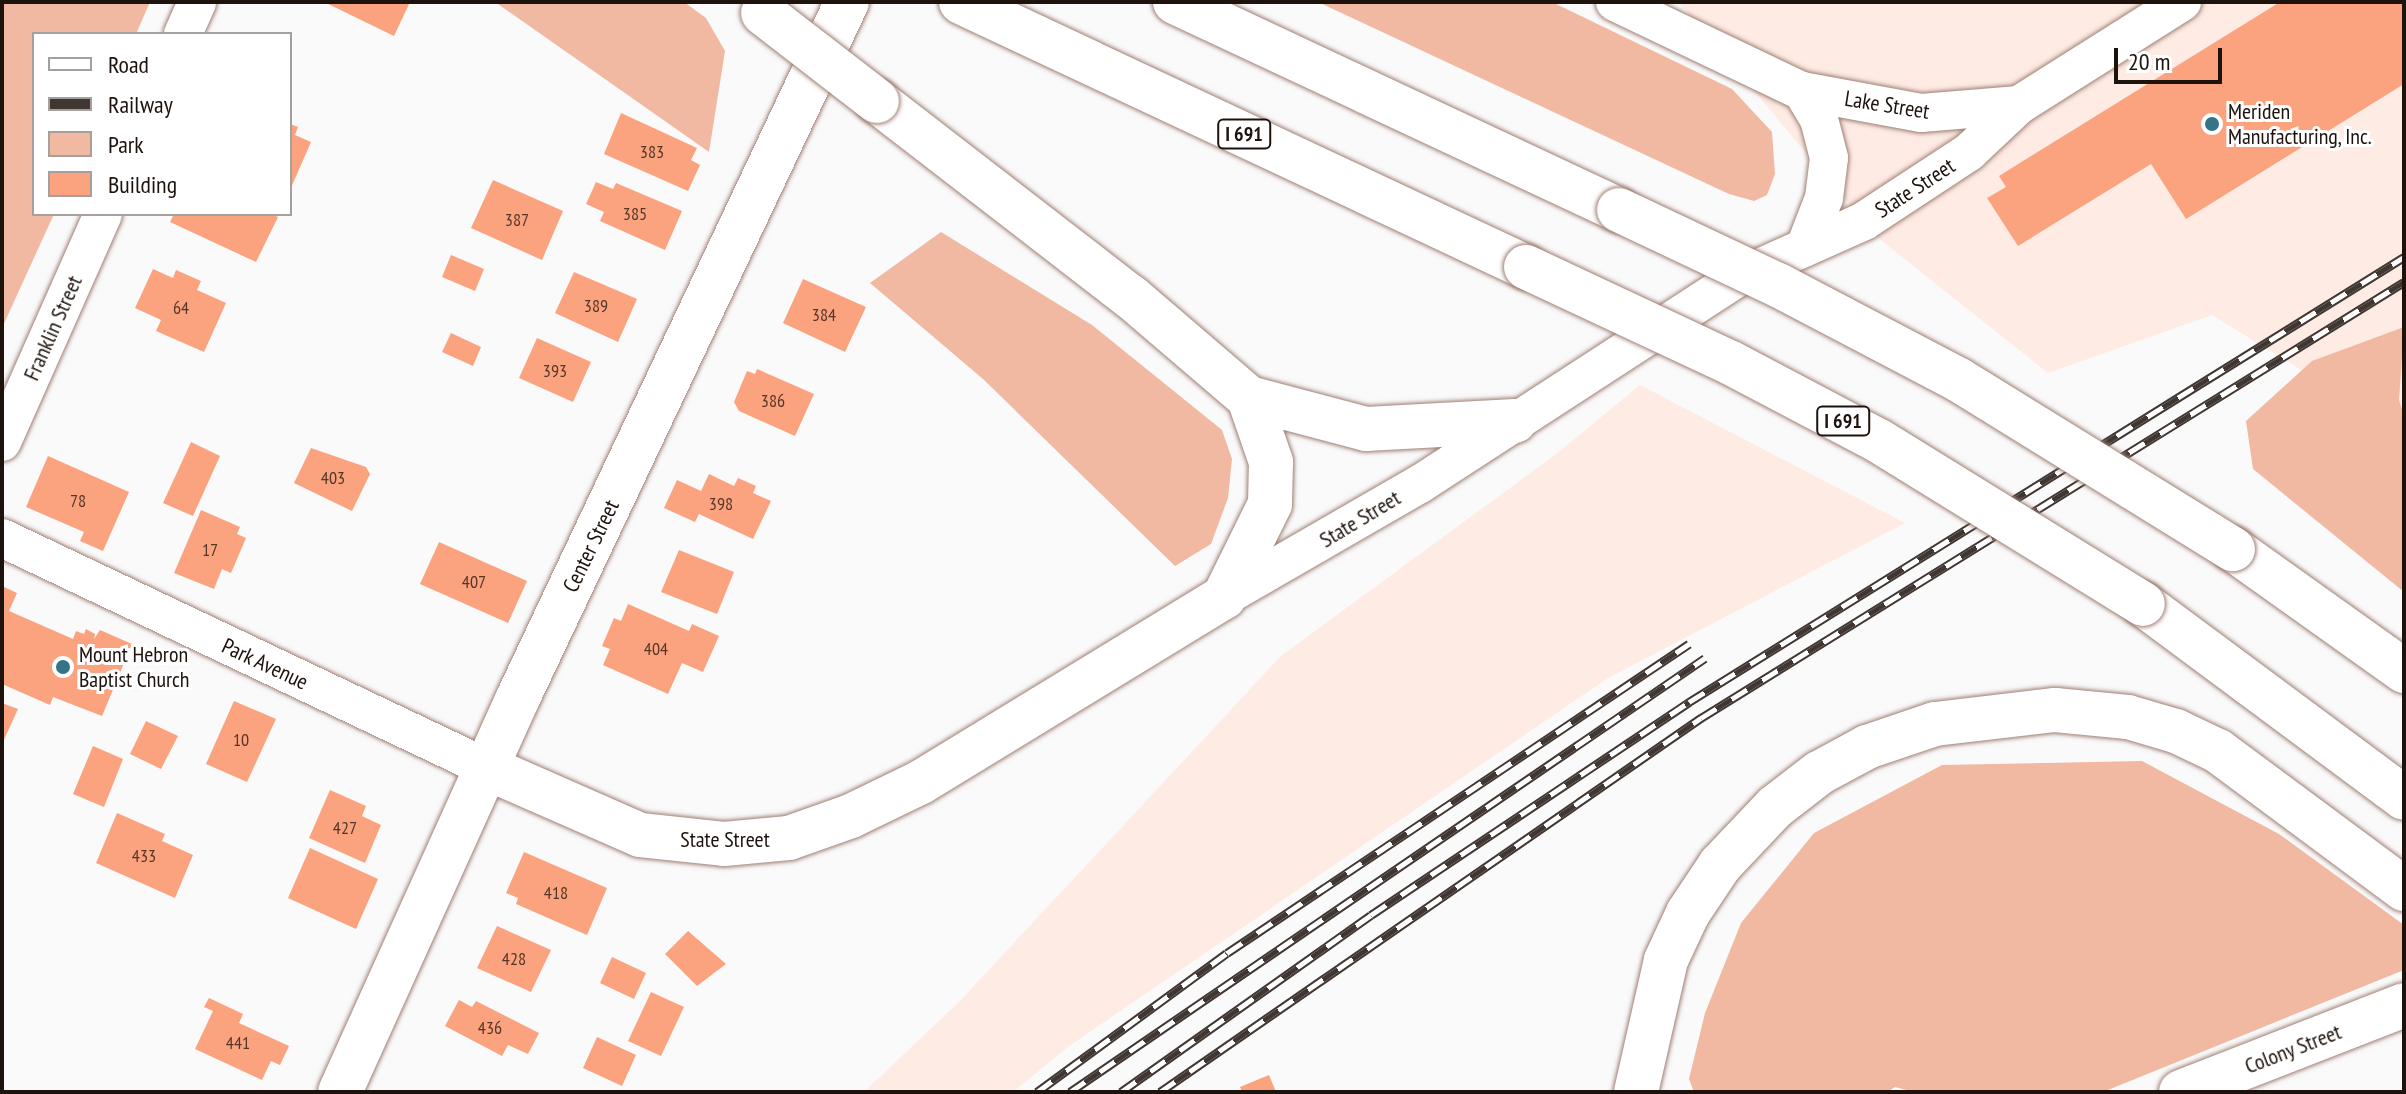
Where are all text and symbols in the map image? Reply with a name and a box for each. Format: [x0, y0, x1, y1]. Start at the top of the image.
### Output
legend [32, 32, 292, 216]
scale bar [2118, 32, 2226, 82]
text: 20 m [2128, 46, 2170, 77]
text: Road [108, 49, 149, 80]
street label: Lake Street [1843, 85, 1931, 125]
text: Railway [108, 89, 173, 120]
place label: Meriden Manufacturing, Inc. [2228, 98, 2373, 150]
marker: Meriden Manufacturing, Inc. [2203, 115, 2221, 133]
road number: I 691 [1216, 118, 1272, 150]
text: Park [108, 129, 144, 160]
house number: 383 [640, 141, 664, 163]
street label: State Street [1870, 153, 1960, 223]
text: Building [108, 169, 177, 200]
house number: 385 [623, 203, 647, 225]
house number: 387 [505, 209, 529, 231]
street label: Franklin Street [18, 272, 88, 384]
house number: 389 [584, 295, 608, 317]
house number: 64 [173, 297, 189, 319]
house number: 384 [812, 304, 836, 326]
house number: 393 [543, 360, 567, 382]
house number: 386 [761, 390, 785, 412]
road number: I 691 [1815, 405, 1871, 437]
house number: 403 [321, 467, 345, 489]
street label: State Street [1315, 485, 1405, 553]
house number: 78 [70, 490, 86, 512]
house number: 398 [709, 493, 733, 515]
street label: Center Street [557, 496, 625, 596]
house number: 17 [202, 539, 218, 561]
house number: 407 [462, 571, 486, 593]
street label: Park Avenue [217, 632, 313, 696]
house number: 404 [644, 638, 668, 660]
place label: Mount Hebron Baptist Church [79, 641, 190, 692]
marker: Mount Hebron Baptist Church [54, 658, 72, 676]
house number: 10 [233, 729, 249, 751]
house number: 427 [333, 817, 357, 839]
street label: State Street [680, 827, 770, 853]
house number: 433 [132, 845, 156, 867]
house number: 418 [544, 882, 568, 904]
house number: 428 [502, 948, 526, 970]
house number: 436 [478, 1017, 502, 1039]
street label: Colony Street [2241, 1018, 2345, 1080]
house number: 441 [226, 1032, 250, 1054]

